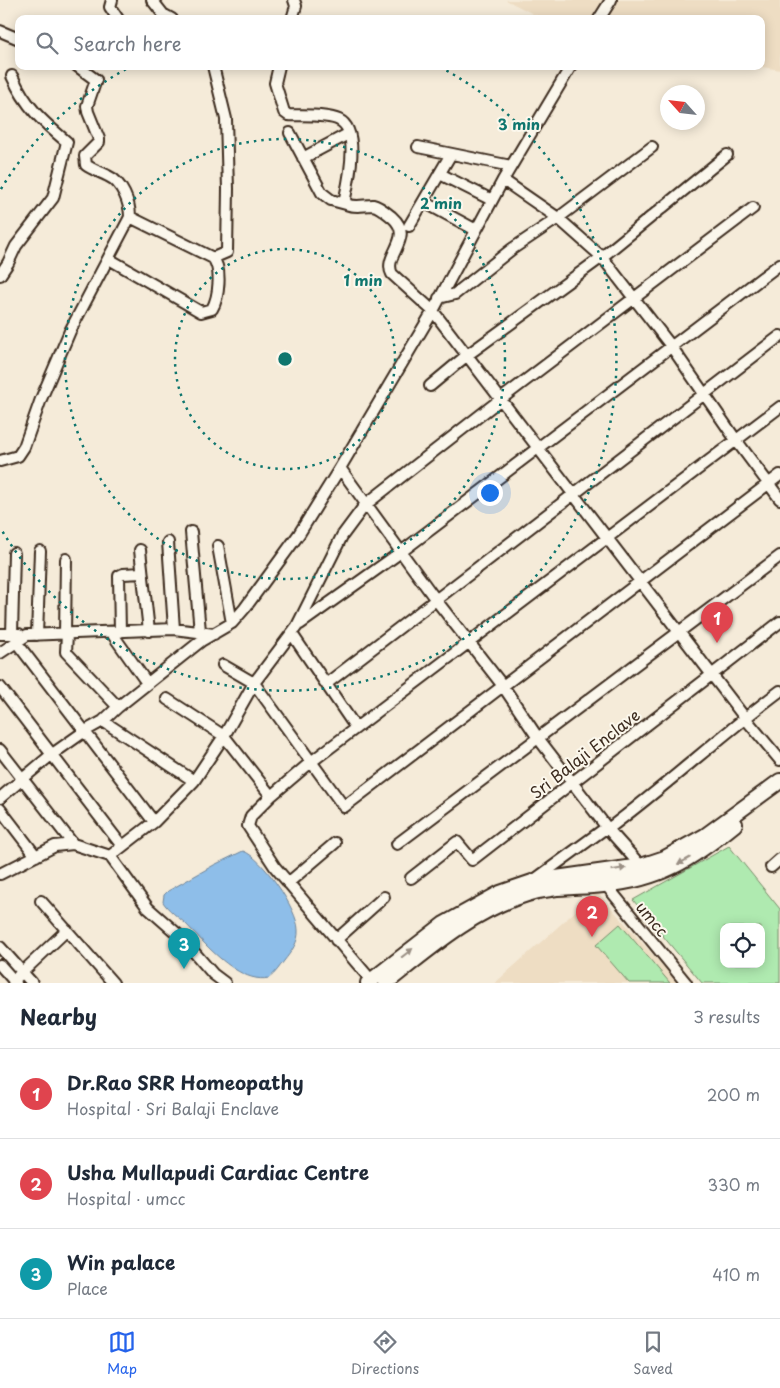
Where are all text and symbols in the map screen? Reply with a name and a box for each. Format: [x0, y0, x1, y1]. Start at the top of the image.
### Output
search box [15, 15, 765, 70]
icon: search [33, 29, 61, 57]
text: Search here [73, 29, 182, 57]
north arrow [660, 85, 705, 130]
text: 3 min [498, 112, 540, 135]
text: 2 min [420, 191, 462, 214]
text: 1 min [344, 268, 382, 291]
centre of rings [276, 350, 294, 368]
your location [477, 480, 503, 506]
pin: 1 [701, 602, 733, 643]
street label: Sri Balaji Enclave [524, 703, 644, 804]
one-way arrow [678, 856, 691, 865]
one-way arrow [611, 865, 627, 873]
street label: umcc [631, 895, 675, 941]
pin: 2 [576, 896, 608, 937]
map controls [720, 923, 765, 968]
button: locate [720, 923, 765, 968]
pin: 3 [168, 928, 200, 969]
one-way arrow [400, 947, 413, 958]
text: Nearby [20, 1000, 97, 1032]
text: 3 results [693, 1004, 760, 1028]
text: Dr.Rao SRR Homeopathy [67, 1068, 303, 1096]
text: 1 [32, 1082, 40, 1106]
text: 200 m [707, 1082, 760, 1106]
text: Hospital · Sri Balaji Enclave [67, 1096, 279, 1120]
text: Usha Mullapudi Cardiac Centre [67, 1158, 369, 1186]
text: 2 [30, 1172, 42, 1196]
text: 330 m [707, 1172, 760, 1196]
text: Hospital · umcc [67, 1186, 185, 1210]
text: Win palace [67, 1248, 175, 1276]
text: 3 [31, 1262, 41, 1286]
text: 410 m [712, 1262, 760, 1286]
text: Place [67, 1276, 108, 1300]
tab: Map [107, 1328, 137, 1379]
tab: Directions [351, 1328, 419, 1379]
tab: Saved [633, 1328, 673, 1379]

